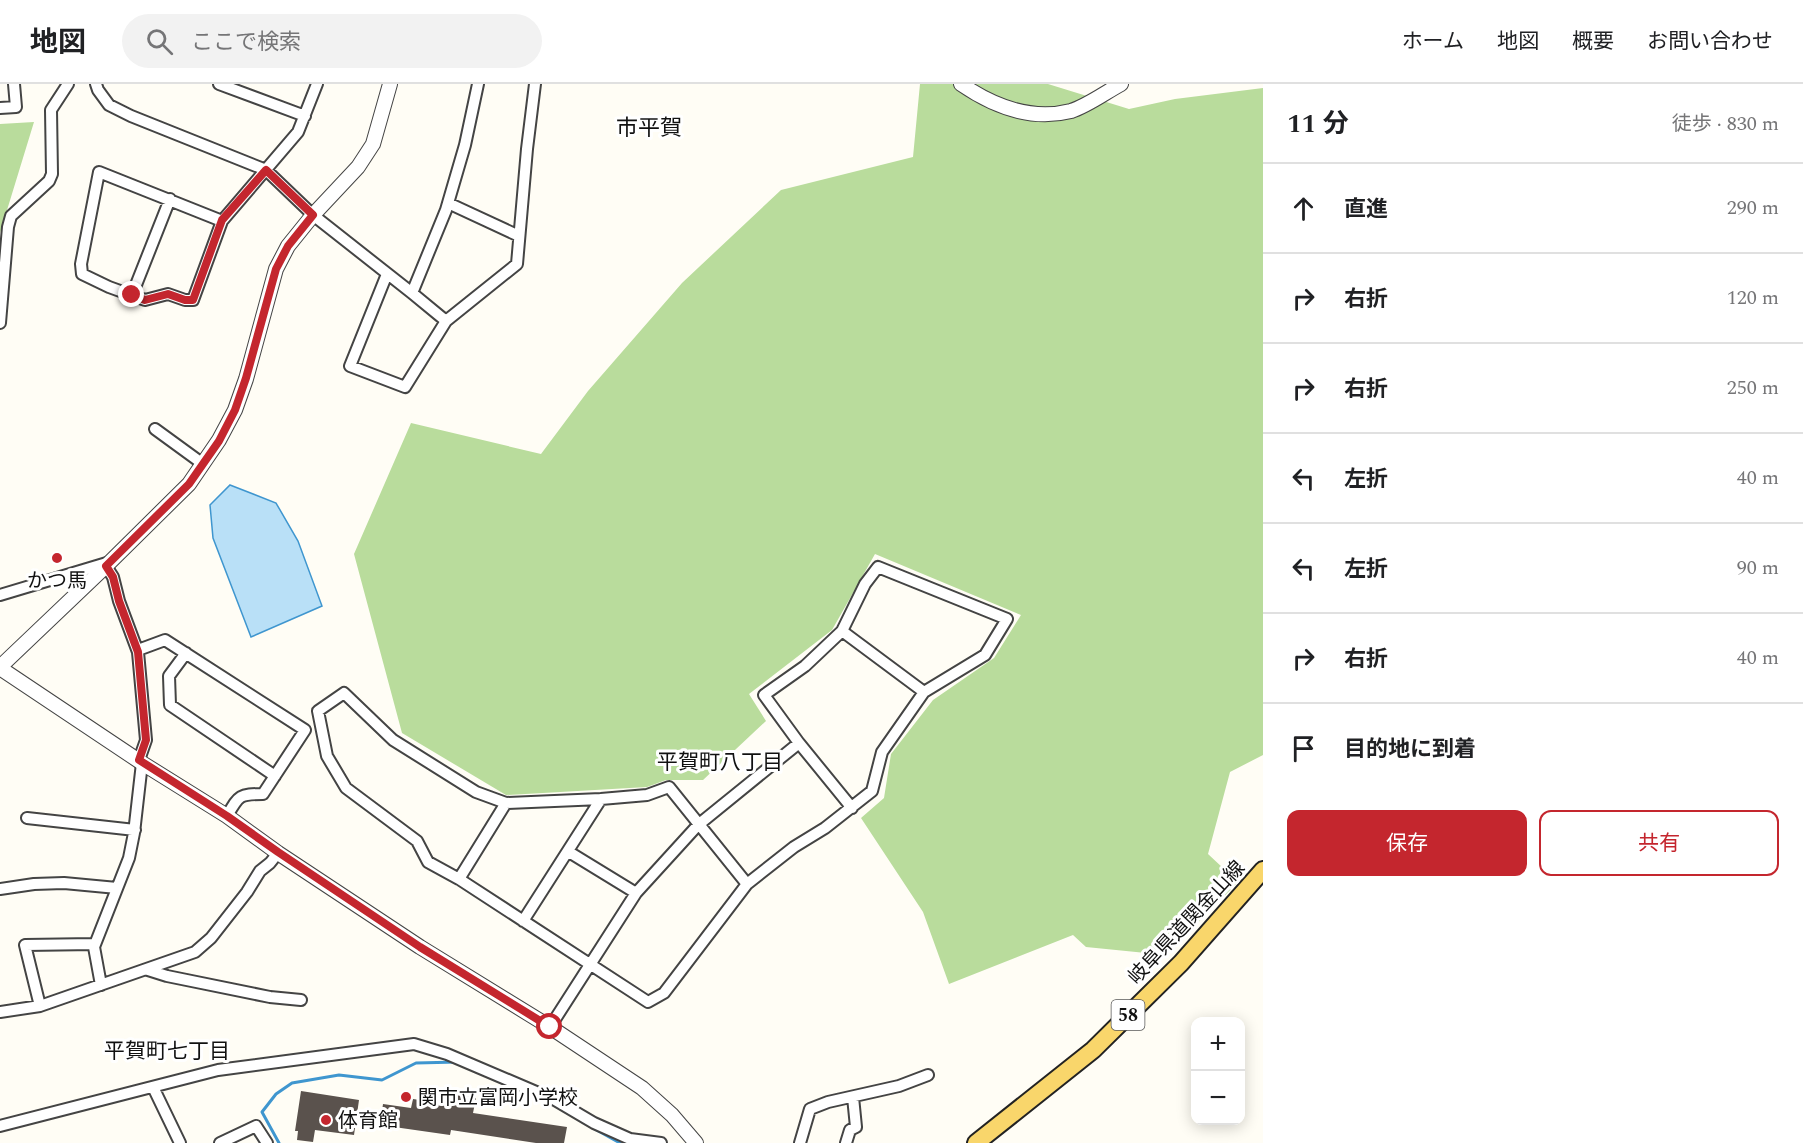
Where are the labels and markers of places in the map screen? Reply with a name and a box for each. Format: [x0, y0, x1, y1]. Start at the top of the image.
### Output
marker: かつ馬 [50, 551, 64, 565]
place label: かつ馬 [27, 566, 87, 596]
place label: 関市立富岡小学校 [418, 1083, 578, 1113]
marker: 関市立富岡小学校 [399, 1090, 413, 1104]
place label: 体育館 [338, 1106, 398, 1136]
marker: 体育館 [319, 1113, 333, 1127]

